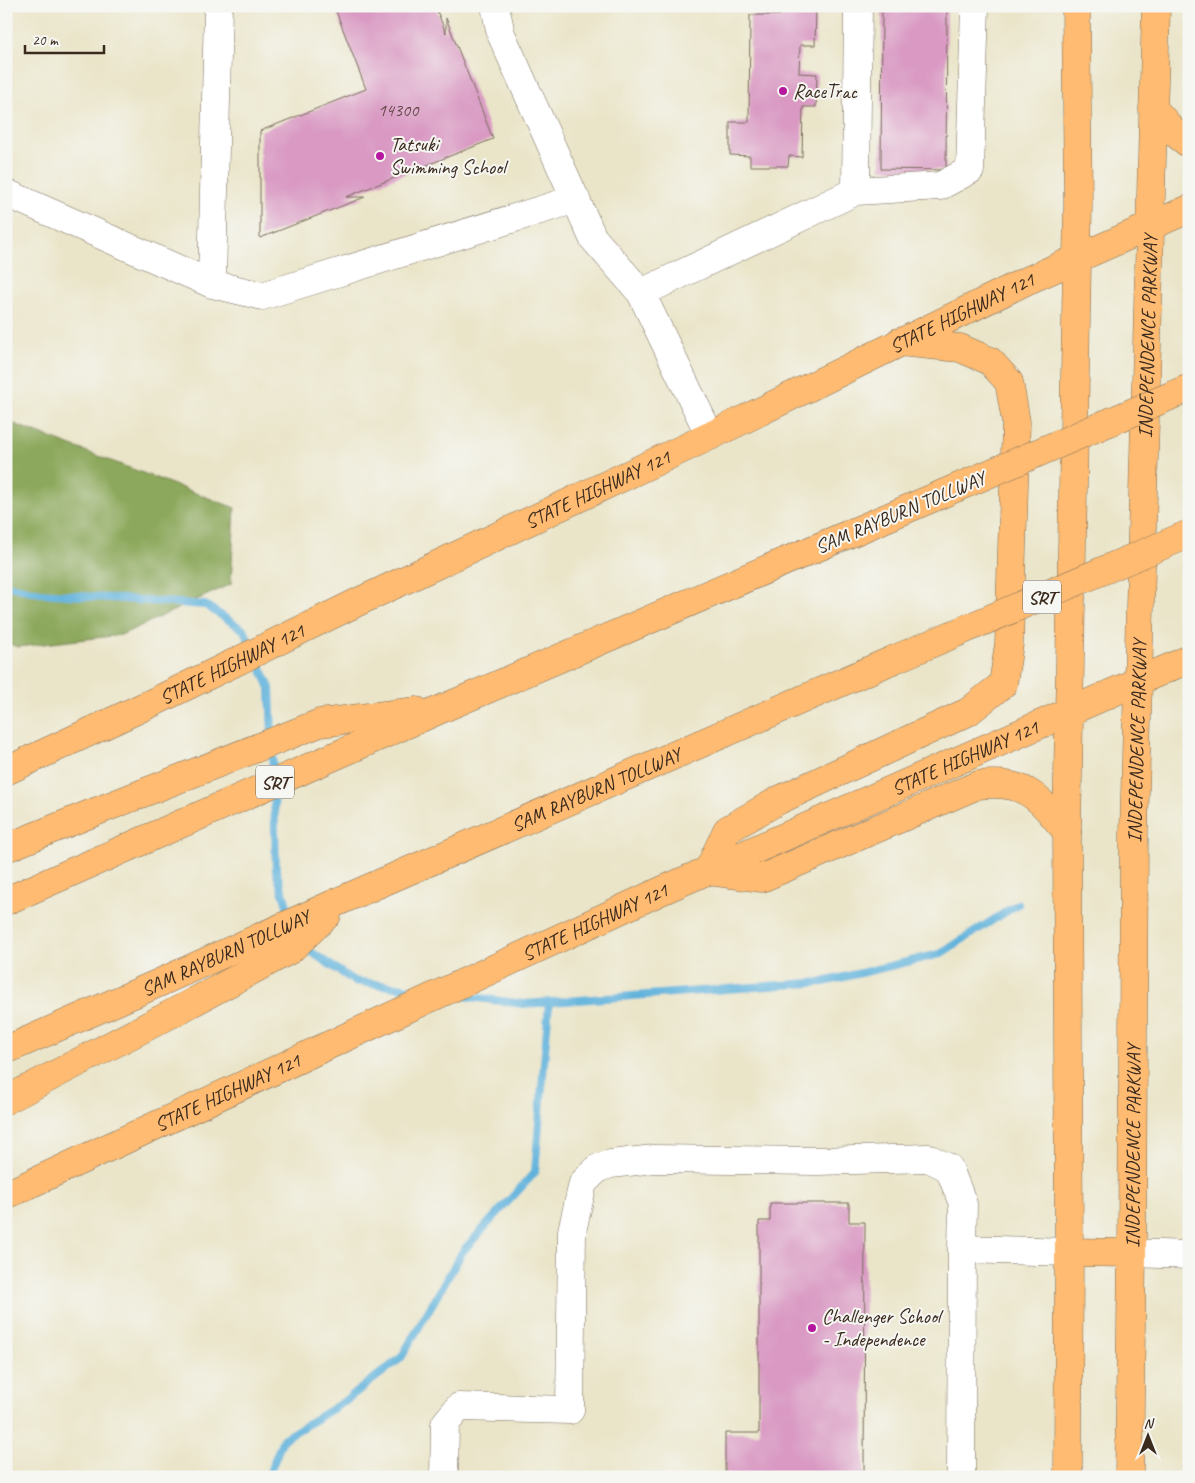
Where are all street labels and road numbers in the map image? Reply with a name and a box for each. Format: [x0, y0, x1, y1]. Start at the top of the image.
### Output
street label: INDEPENDENCE PARKWAY [1132, 231, 1163, 438]
street label: STATE HIGHWAY 121 [885, 267, 1039, 359]
street label: STATE HIGHWAY 121 [521, 444, 675, 535]
street label: SAM RAYBURN TOLLWAY [811, 464, 992, 560]
road number: SRT [1023, 580, 1061, 614]
street label: STATE HIGHWAY 121 [156, 618, 310, 710]
street label: INDEPENDENCE PARKWAY [1122, 636, 1152, 843]
street label: STATE HIGHWAY 121 [888, 714, 1043, 801]
street label: SAM RAYBURN TOLLWAY [507, 741, 688, 838]
road number: SRT [256, 766, 294, 799]
street label: STATE HIGHWAY 121 [518, 877, 673, 967]
street label: SAM RAYBURN TOLLWAY [137, 903, 317, 1002]
street label: INDEPENDENCE PARKWAY [1120, 1041, 1146, 1248]
street label: STATE HIGHWAY 121 [151, 1048, 305, 1137]

